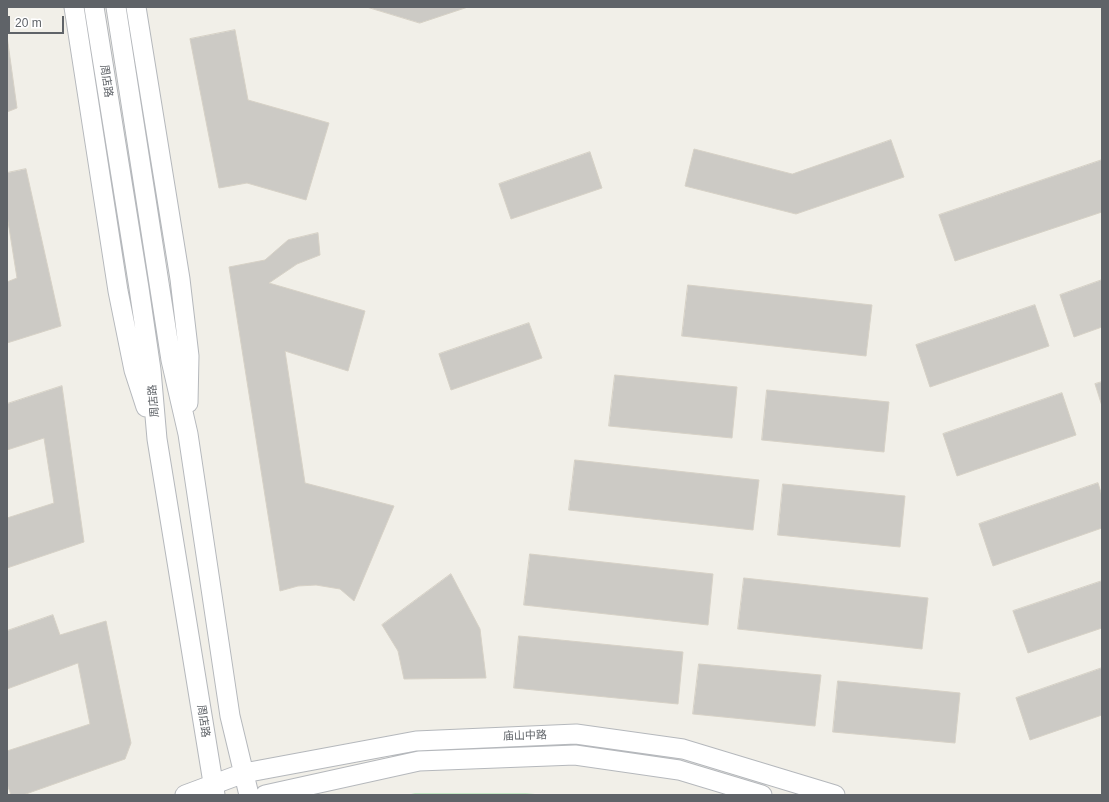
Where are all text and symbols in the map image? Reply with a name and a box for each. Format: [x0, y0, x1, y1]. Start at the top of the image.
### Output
scale bar [10, 8, 66, 34]
text: 20 m [15, 16, 42, 30]
street label: 周店路 [97, 64, 115, 98]
street label: 周店路 [146, 384, 162, 418]
street label: 周店路 [194, 704, 212, 738]
street label: 庙山中路 [503, 729, 547, 743]

